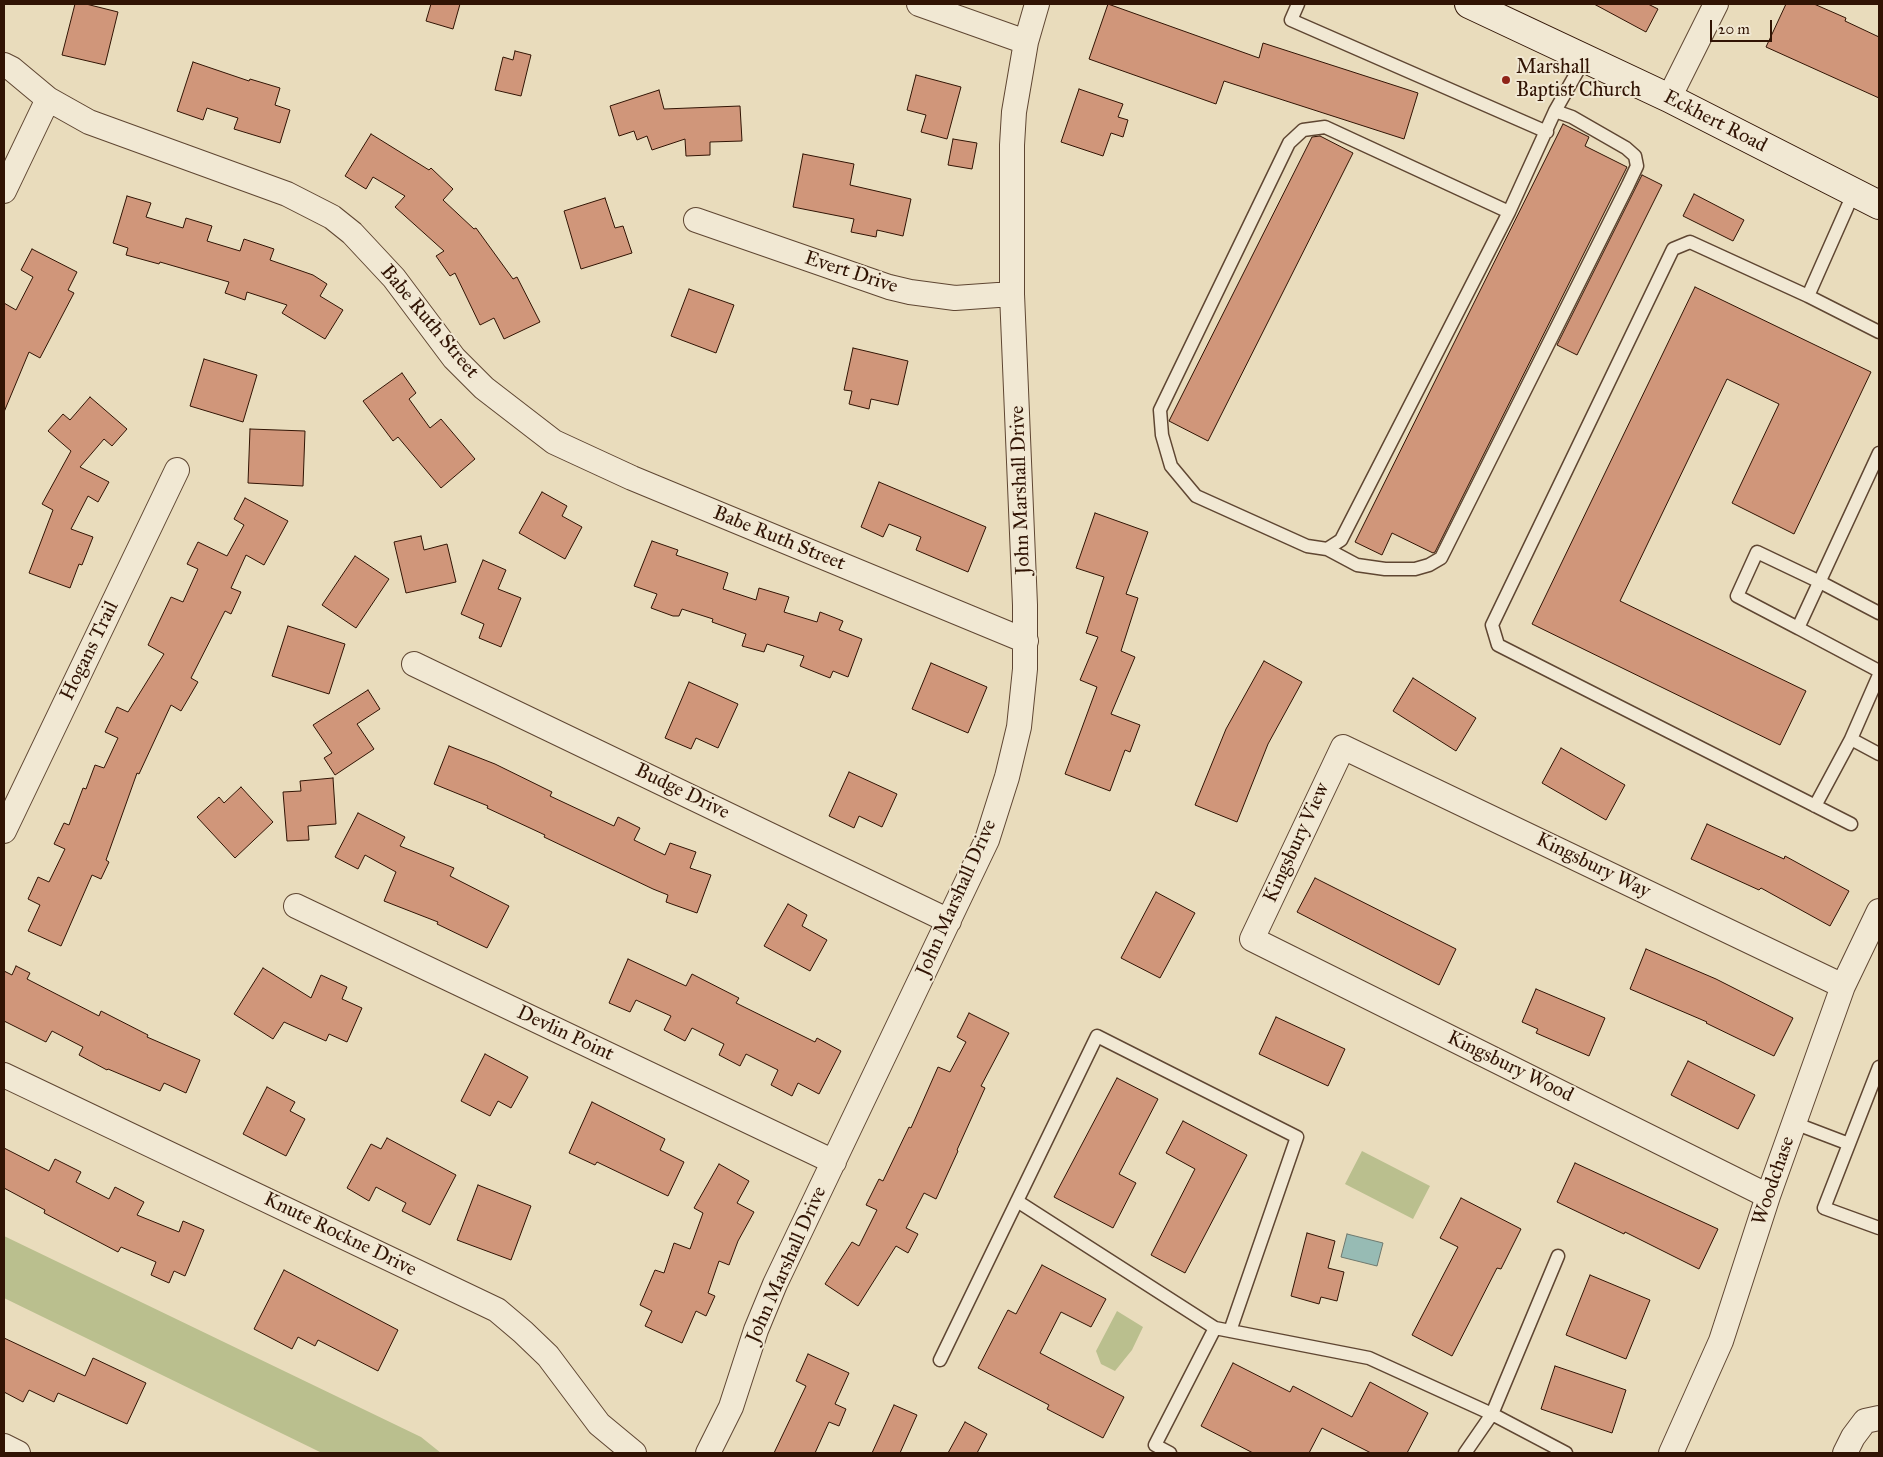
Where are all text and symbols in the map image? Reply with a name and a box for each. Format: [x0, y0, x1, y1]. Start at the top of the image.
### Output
scale bar [1713, 10, 1776, 42]
text: 20 m [1718, 20, 1750, 38]
place label: Marshall Baptist Church [1516, 56, 1641, 103]
marker: Marshall Baptist Church [1500, 74, 1512, 86]
street label: Eckhert Road [1659, 86, 1771, 158]
street label: Evert Drive [801, 247, 901, 299]
street label: Babe Ruth Street [375, 260, 483, 384]
street label: John Marshall Drive [1006, 405, 1036, 575]
street label: Babe Ruth Street [709, 502, 849, 576]
street label: Hogans Trail [56, 597, 124, 705]
street label: Budge Drive [631, 759, 733, 825]
street label: Kingsbury View [1259, 779, 1335, 907]
street label: John Marshall Drive [912, 816, 1002, 980]
street label: Kingsbury Way [1532, 828, 1654, 904]
street label: Devlin Point [513, 1001, 617, 1067]
street label: Kingsbury Wood [1443, 1026, 1577, 1108]
street label: Woodchase [1748, 1133, 1800, 1229]
street label: John Marshall Drive [742, 1183, 832, 1347]
street label: Knute Rockne Drive [260, 1188, 420, 1282]

